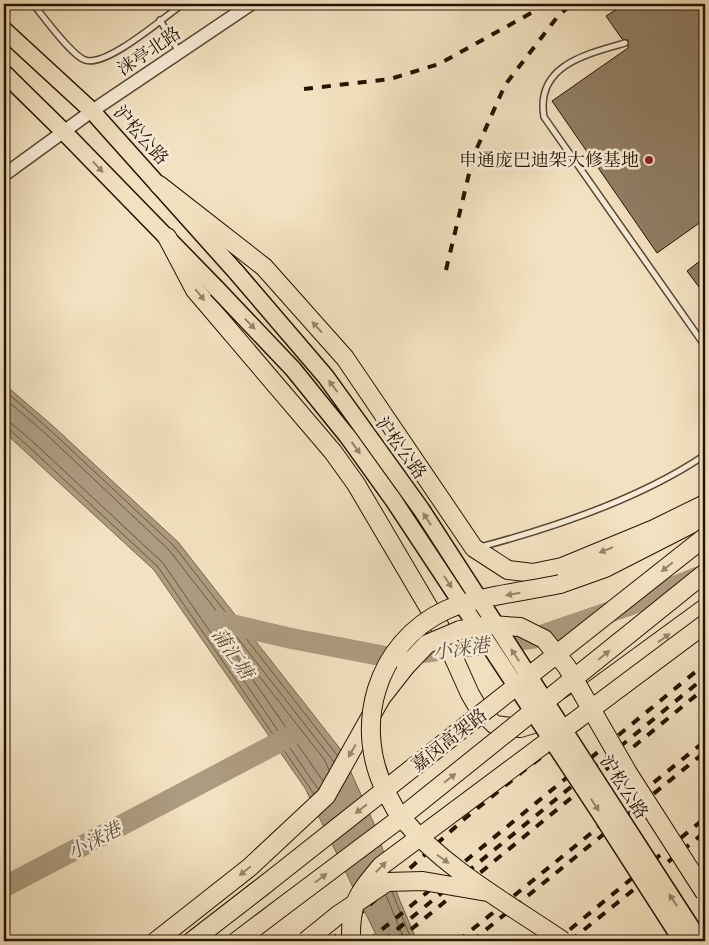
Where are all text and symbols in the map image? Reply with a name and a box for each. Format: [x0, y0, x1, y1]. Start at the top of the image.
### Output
street label: 涞亭北路 [112, 21, 185, 80]
street label: 沪松公路 [109, 100, 174, 169]
place label: 申通庞巴迪架大修基地 [459, 148, 639, 171]
marker: 申通庞巴迪架大修基地 [643, 154, 655, 166]
one-way arrow [92, 161, 104, 173]
one-way arrow [194, 288, 205, 301]
one-way arrow [244, 318, 256, 330]
one-way arrow [311, 322, 323, 334]
one-way arrow [328, 379, 338, 393]
street label: 沪松公路 [371, 412, 432, 484]
one-way arrow [351, 441, 361, 455]
one-way arrow [422, 512, 432, 525]
one-way arrow [598, 546, 613, 554]
one-way arrow [661, 562, 674, 573]
one-way arrow [443, 575, 452, 588]
one-way arrow [504, 591, 520, 599]
water label: 蒲汇塘 [206, 623, 261, 686]
water label: 小涞港 [431, 632, 494, 665]
one-way arrow [657, 633, 671, 643]
one-way arrow [510, 649, 520, 662]
one-way arrow [597, 650, 610, 661]
street label: 嘉闵高架路 [406, 703, 491, 776]
one-way arrow [348, 744, 357, 757]
street label: 沪松公路 [595, 750, 654, 823]
one-way arrow [443, 773, 456, 784]
one-way arrow [590, 798, 600, 811]
one-way arrow [355, 803, 368, 814]
water label: 小涞港 [63, 815, 128, 865]
one-way arrow [437, 854, 450, 864]
one-way arrow [374, 861, 386, 873]
one-way arrow [239, 865, 252, 876]
one-way arrow [314, 872, 327, 883]
one-way arrow [669, 894, 678, 907]

